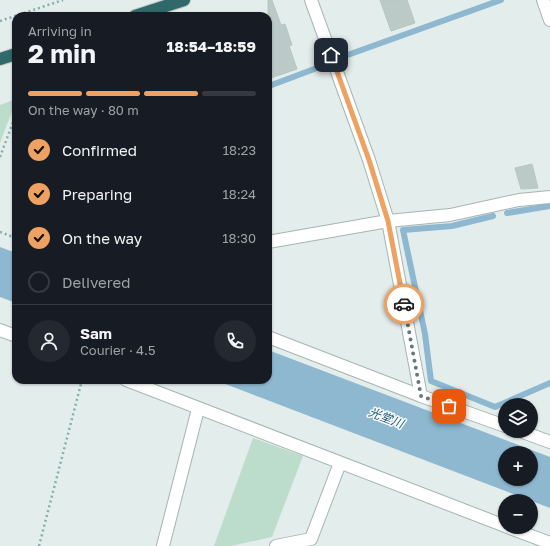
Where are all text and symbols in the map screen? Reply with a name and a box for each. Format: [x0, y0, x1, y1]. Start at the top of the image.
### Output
text: Arriving in [28, 23, 92, 39]
text: 18:54–18:59 [167, 37, 256, 55]
text: 2 min [28, 38, 96, 69]
pin [314, 38, 348, 72]
icon: home [320, 44, 342, 66]
text: On the way · 80 m [28, 102, 139, 118]
icon: check [28, 139, 50, 161]
text: Confirmed [62, 141, 137, 159]
text: 18:23 [223, 142, 256, 158]
icon: check [28, 183, 50, 205]
text: Preparing [62, 185, 132, 203]
text: 18:24 [222, 186, 256, 202]
icon: check [28, 227, 50, 249]
text: On the way [62, 229, 142, 247]
text: 18:30 [222, 230, 256, 246]
text: Delivered [62, 273, 130, 291]
courier [384, 284, 424, 324]
icon: car [393, 293, 415, 315]
button: person [28, 320, 70, 362]
button: phone [214, 320, 256, 362]
text: Sam [80, 324, 112, 342]
text: Courier · 4.5 [80, 342, 155, 358]
pin [432, 389, 466, 423]
icon: bag [438, 395, 460, 417]
map controls [498, 398, 538, 534]
button: layers [498, 398, 538, 438]
water label: 光堂川 [367, 404, 408, 432]
button: + [498, 446, 538, 486]
button: − [498, 494, 538, 534]

